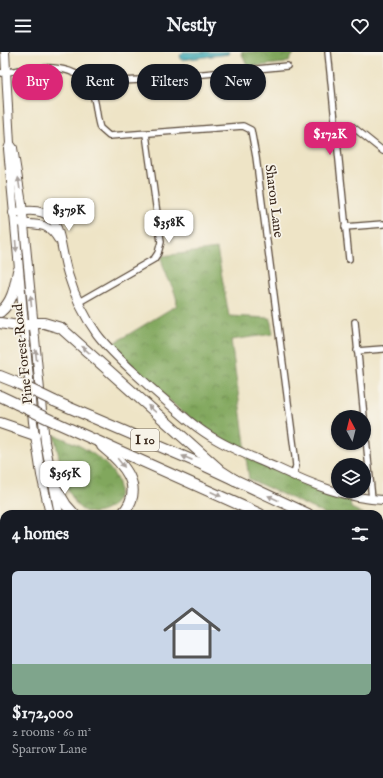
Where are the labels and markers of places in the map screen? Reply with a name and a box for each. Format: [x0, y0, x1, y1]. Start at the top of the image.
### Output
pin: $172K [302, 122, 358, 156]
pin: $379K [41, 198, 97, 232]
pin: $358K [141, 210, 197, 244]
pin: $365K [37, 461, 93, 495]

